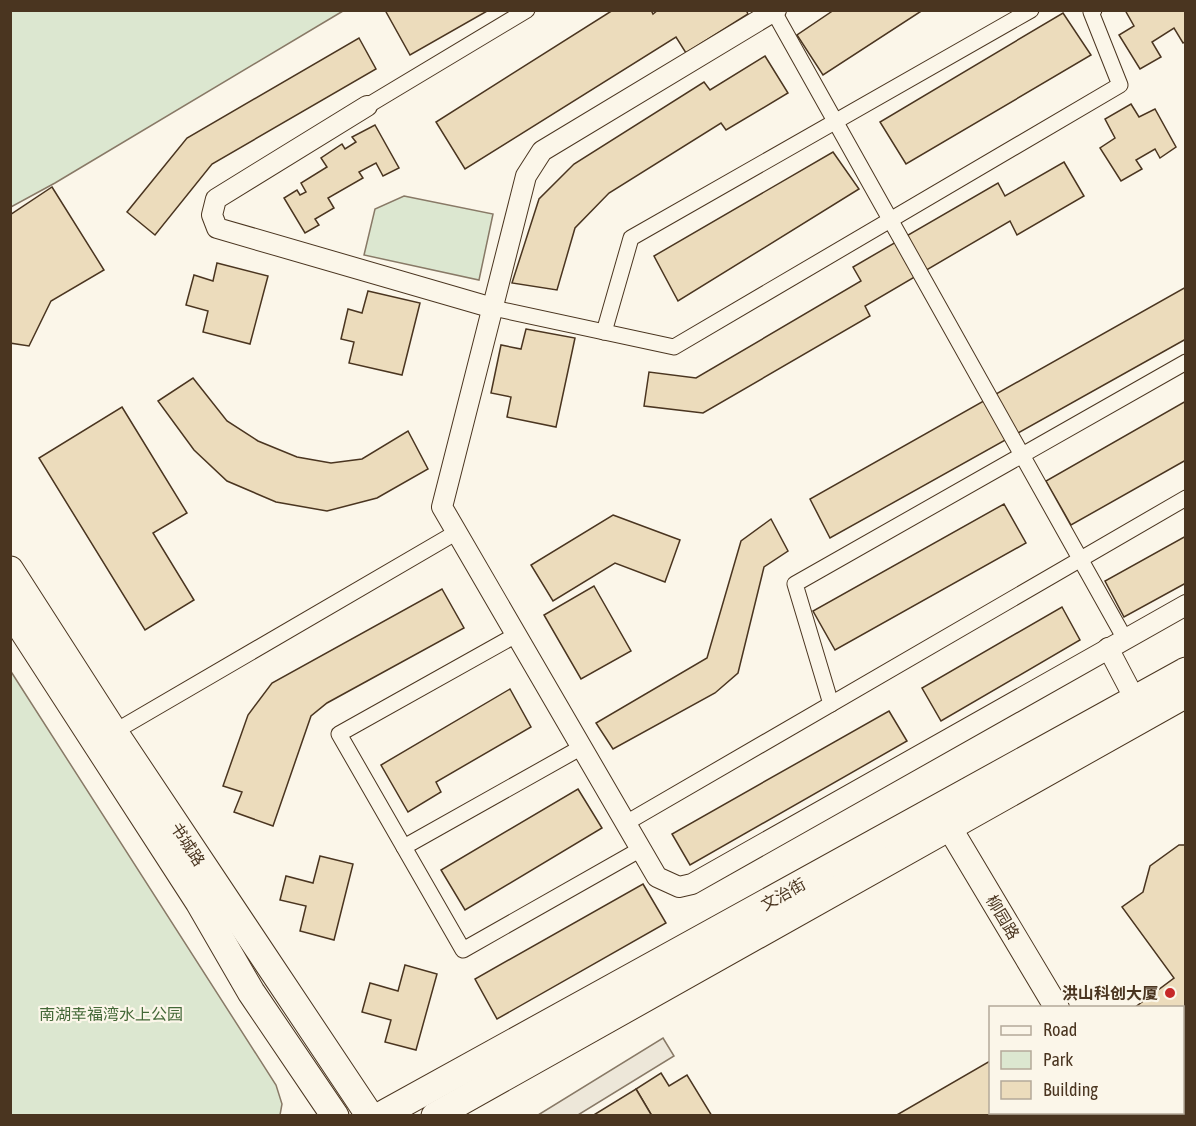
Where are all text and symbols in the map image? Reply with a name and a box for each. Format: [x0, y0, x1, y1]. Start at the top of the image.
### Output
street label: 书城路 [167, 819, 209, 869]
street label: 文治街 [758, 874, 808, 914]
street label: 柳园路 [983, 892, 1023, 942]
place label: 洪山科创大厦 [1062, 984, 1158, 1002]
marker: 洪山科创大厦 [1163, 986, 1177, 1000]
park label: 南湖幸福湾水上公园 [39, 1005, 183, 1023]
legend [989, 1006, 1184, 1114]
text: Road [1043, 1019, 1077, 1040]
text: Park [1043, 1049, 1073, 1070]
text: Building [1043, 1079, 1098, 1100]

